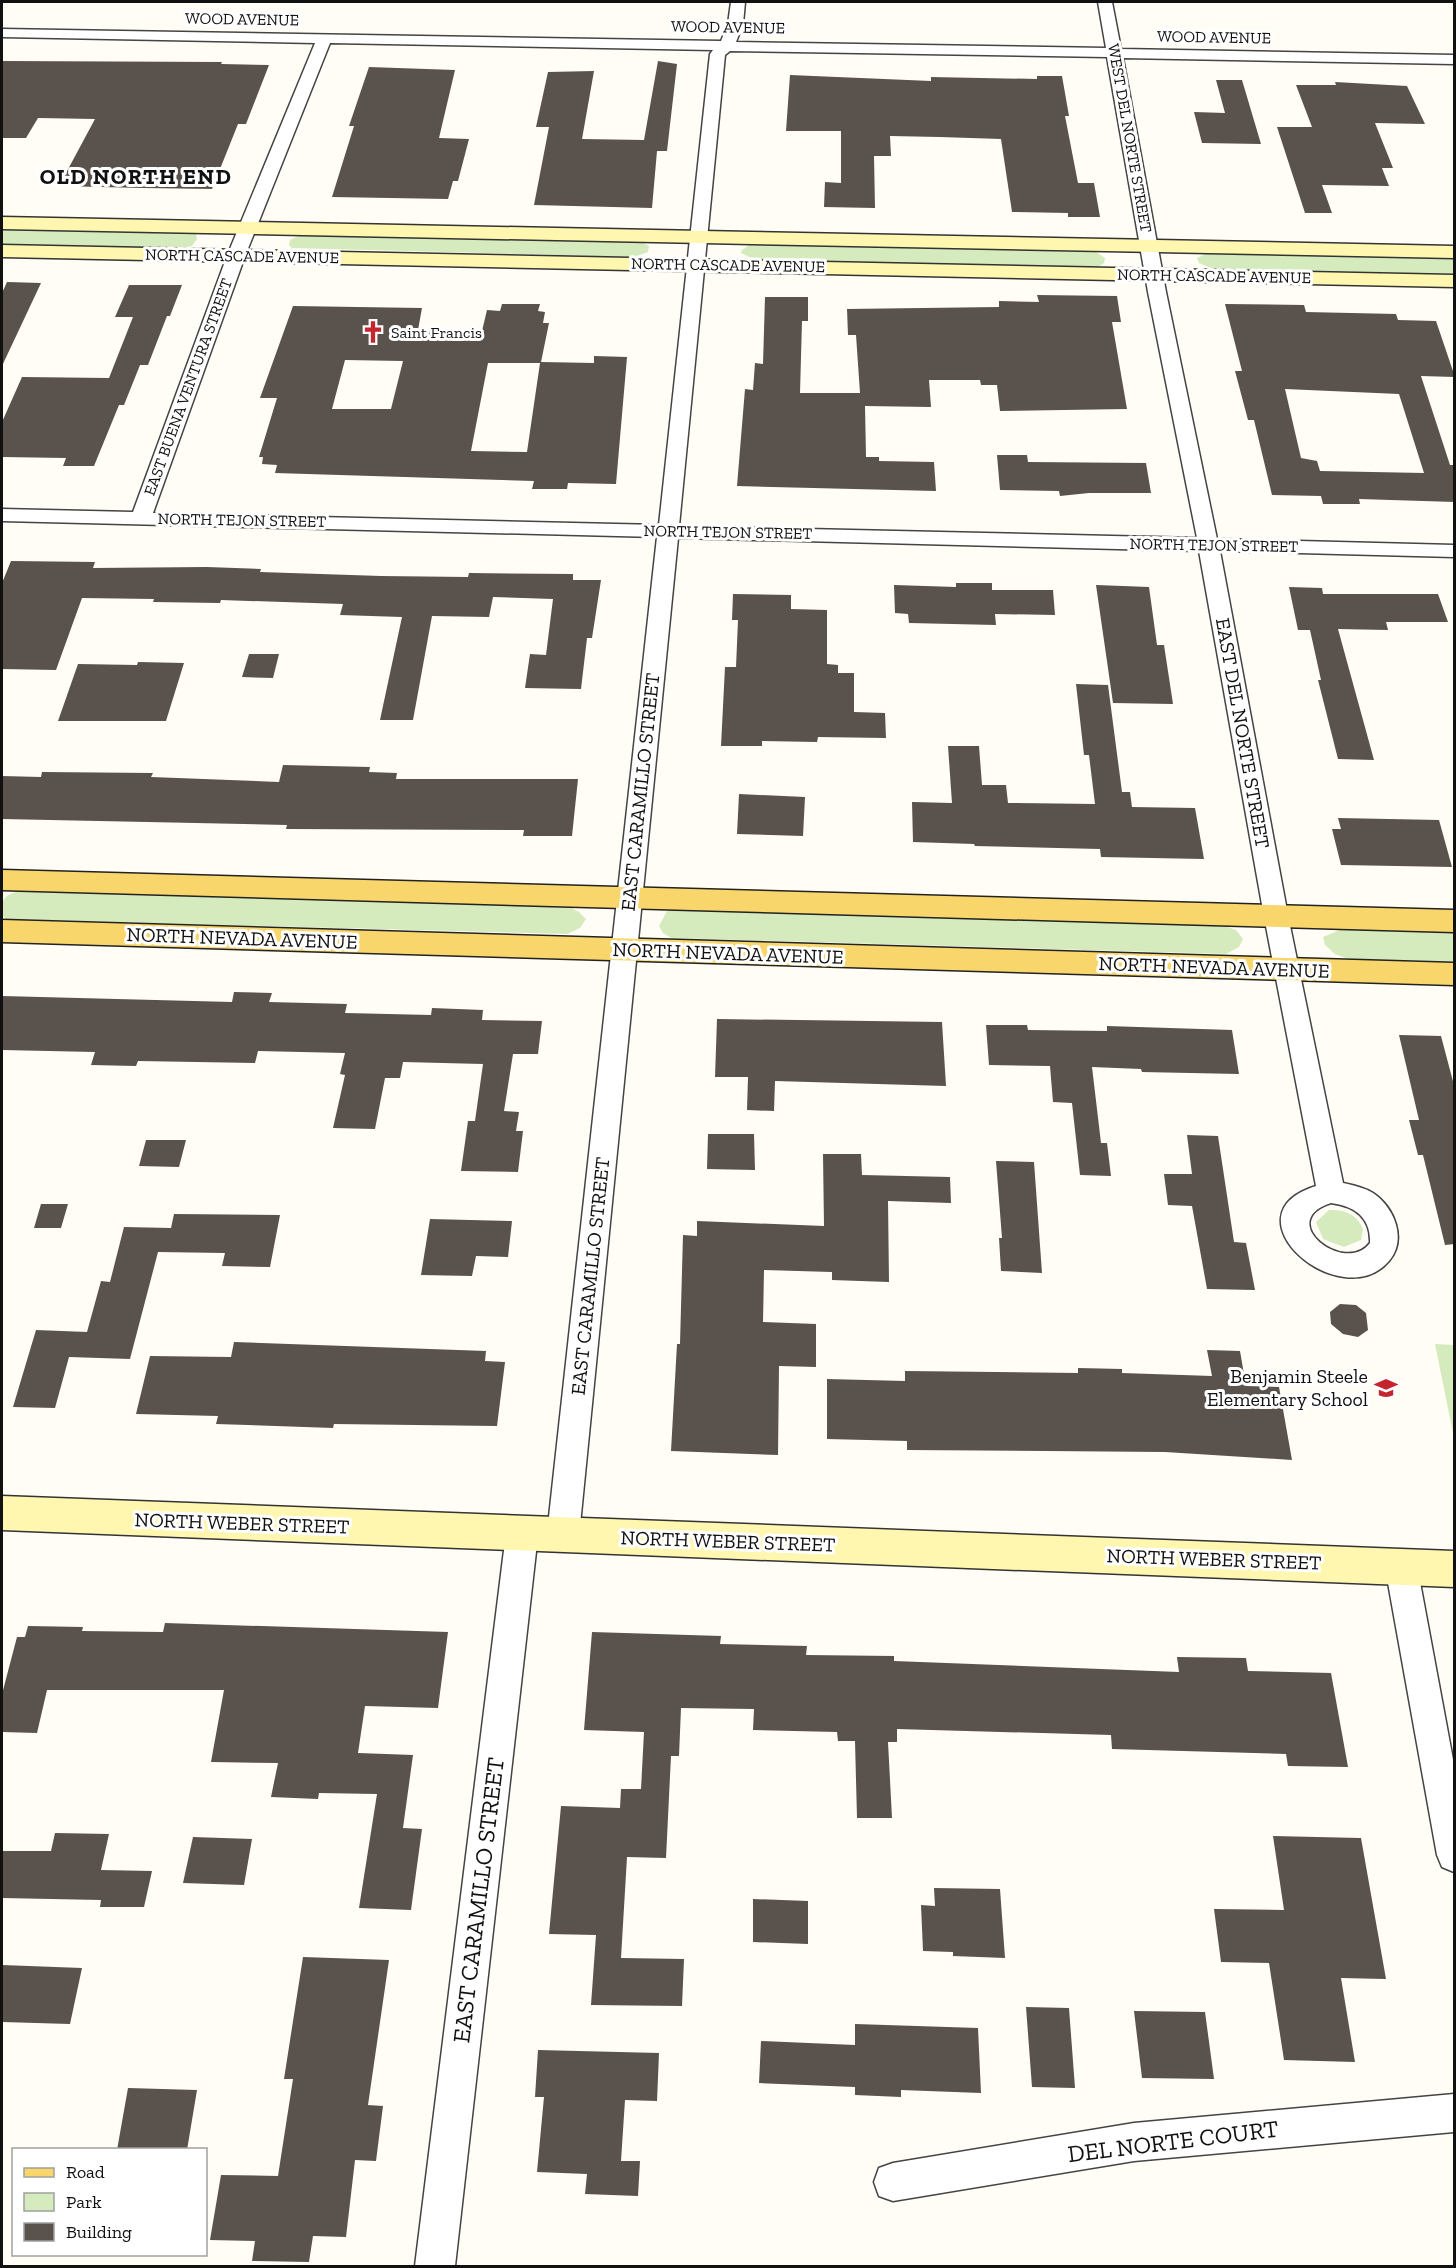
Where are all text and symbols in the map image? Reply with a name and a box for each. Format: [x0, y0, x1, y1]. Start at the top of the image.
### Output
street label: WOOD AVENUE [185, 9, 299, 29]
street label: WOOD AVENUE [671, 17, 785, 37]
street label: WOOD AVENUE [1157, 27, 1271, 47]
street label: WEST DEL NORTE STREET [1104, 42, 1156, 234]
district label: OLD NORTH END [40, 163, 232, 190]
street label: NORTH CASCADE AVENUE [145, 245, 339, 267]
street label: NORTH CASCADE AVENUE [631, 254, 825, 276]
street label: NORTH CASCADE AVENUE [1117, 265, 1311, 287]
street label: EAST BUENA VENTURA STREET [140, 276, 236, 498]
church icon: Saint Francis [360, 319, 386, 345]
place label: Saint Francis [391, 323, 482, 342]
street label: NORTH TEJON STREET [158, 509, 327, 531]
street label: NORTH TEJON STREET [644, 521, 813, 543]
street label: NORTH TEJON STREET [1130, 534, 1299, 556]
street label: EAST DEL NORTE STREET [1211, 616, 1275, 850]
street label: EAST CARAMILLO STREET [616, 672, 664, 912]
street label: NORTH NEVADA AVENUE [126, 922, 358, 954]
street label: NORTH NEVADA AVENUE [612, 937, 844, 969]
street label: NORTH NEVADA AVENUE [1098, 951, 1330, 983]
street label: EAST CARAMILLO STREET [566, 1156, 614, 1396]
place label: Benjamin Steele Elementary School [1207, 1364, 1368, 1411]
school or university icon: Benjamin Steele Elementary School [1373, 1375, 1399, 1401]
street label: NORTH WEBER STREET [134, 1507, 350, 1539]
street label: NORTH WEBER STREET [620, 1525, 836, 1557]
street label: NORTH WEBER STREET [1106, 1543, 1322, 1575]
street label: EAST CARAMILLO STREET [446, 1756, 510, 2044]
street label: DEL NORTE COURT [1066, 2114, 1280, 2168]
legend [12, 2148, 207, 2256]
text: Road [66, 2161, 105, 2183]
text: Park [66, 2191, 102, 2213]
text: Building [66, 2221, 132, 2243]

